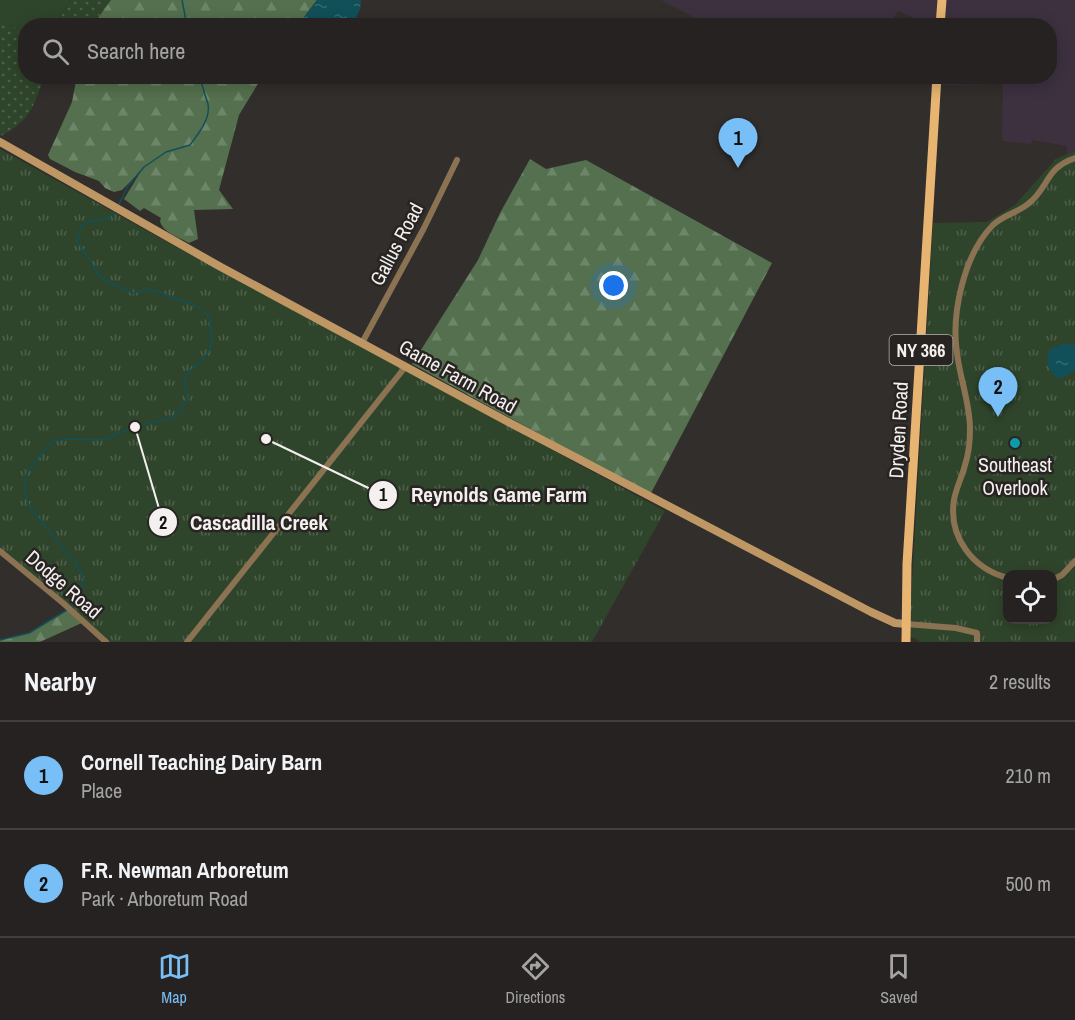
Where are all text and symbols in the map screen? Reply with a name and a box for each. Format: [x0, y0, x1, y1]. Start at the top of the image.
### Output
search box [18, 18, 1057, 84]
icon: search [39, 35, 72, 68]
text: Search here [87, 36, 185, 66]
pin: 1 [718, 118, 758, 168]
street label: Gallus Road [363, 198, 429, 290]
your location [599, 271, 628, 300]
street label: Game Farm Road [394, 333, 522, 419]
road number: NY 366 [890, 335, 952, 365]
pin: 2 [978, 368, 1018, 417]
street label: Dryden Road [882, 381, 914, 479]
marker: Southeast Overlook [1008, 436, 1022, 450]
place label: Southeast Overlook [978, 451, 1052, 501]
callout: Reynolds Game Farm [368, 475, 599, 514]
text: Reynolds Game Farm [411, 480, 587, 509]
text: 1 [379, 482, 388, 507]
callout: Cascadilla Creek [148, 503, 340, 542]
text: Cascadilla Creek [190, 508, 328, 537]
text: 2 [159, 510, 167, 535]
street label: Dodge Road [20, 544, 108, 624]
map controls [1003, 570, 1057, 624]
button: locate [1003, 570, 1057, 624]
text: Nearby [24, 664, 96, 699]
text: 2 results [989, 668, 1051, 695]
text: Cornell Teaching Dairy Barn [81, 747, 322, 777]
text: 1 [39, 762, 48, 789]
text: 210 m [1005, 762, 1051, 789]
text: Place [81, 777, 122, 804]
text: F.R. Newman Arboretum [81, 855, 289, 885]
text: 2 [39, 870, 48, 897]
text: 500 m [1005, 870, 1051, 897]
text: Park · Arboretum Road [81, 885, 248, 912]
tab: Map [158, 950, 191, 1008]
tab: Directions [506, 950, 565, 1008]
tab: Saved [880, 950, 918, 1008]

